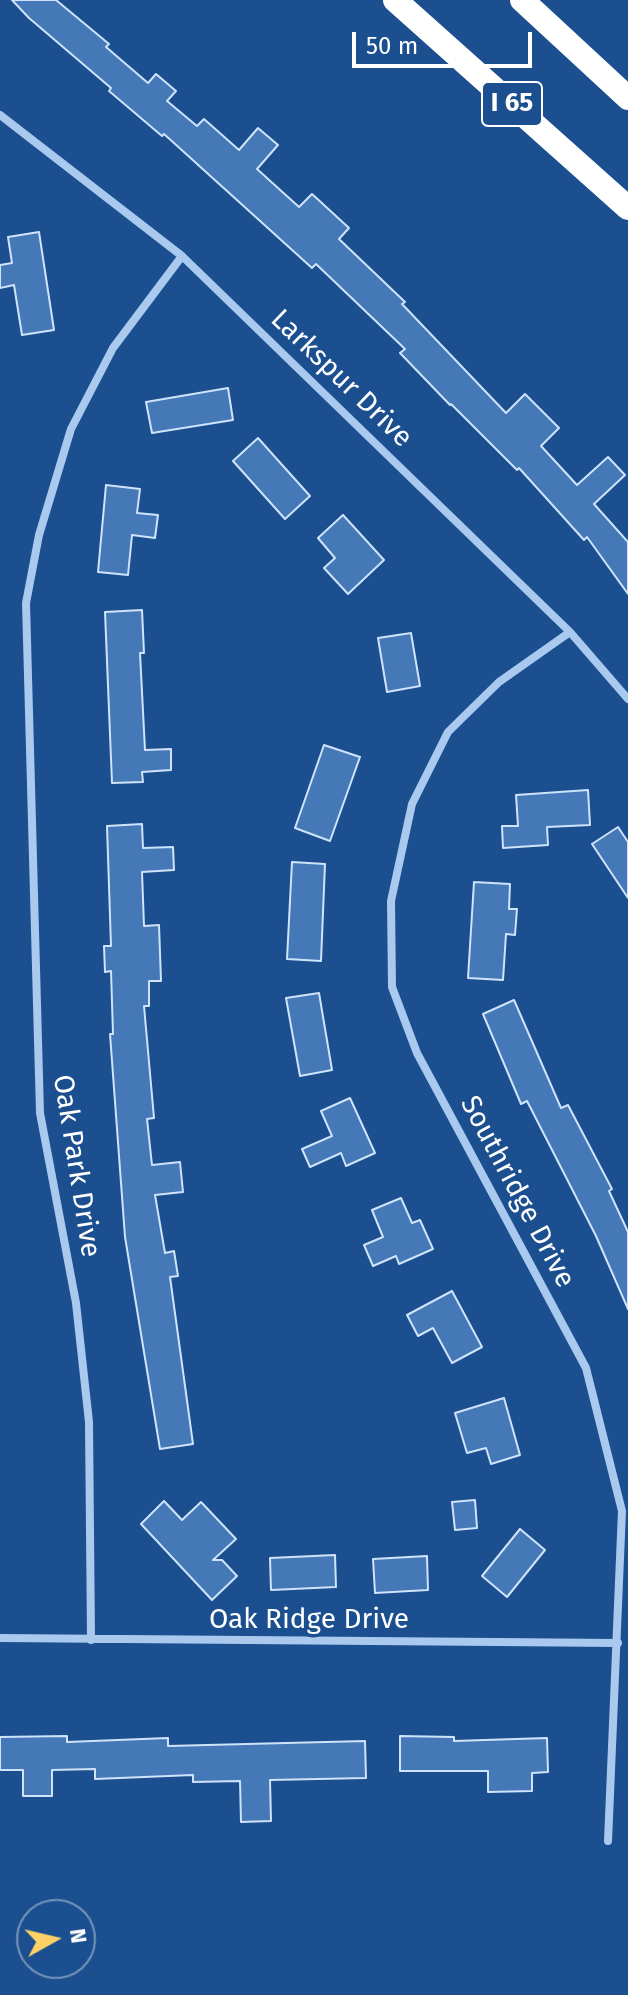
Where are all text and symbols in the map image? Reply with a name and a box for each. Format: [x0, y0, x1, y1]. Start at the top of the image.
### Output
scale bar [356, 16, 536, 66]
text: 50 m [366, 32, 418, 60]
road number: I 65 [482, 82, 542, 126]
street label: Larkspur Drive [263, 303, 419, 455]
street label: Oak Park Drive [45, 1072, 107, 1260]
street label: Southridge Drive [452, 1090, 582, 1294]
street label: Oak Ridge Drive [209, 1603, 409, 1637]
north arrow [16, 1899, 96, 1979]
text: N [64, 1927, 93, 1945]

